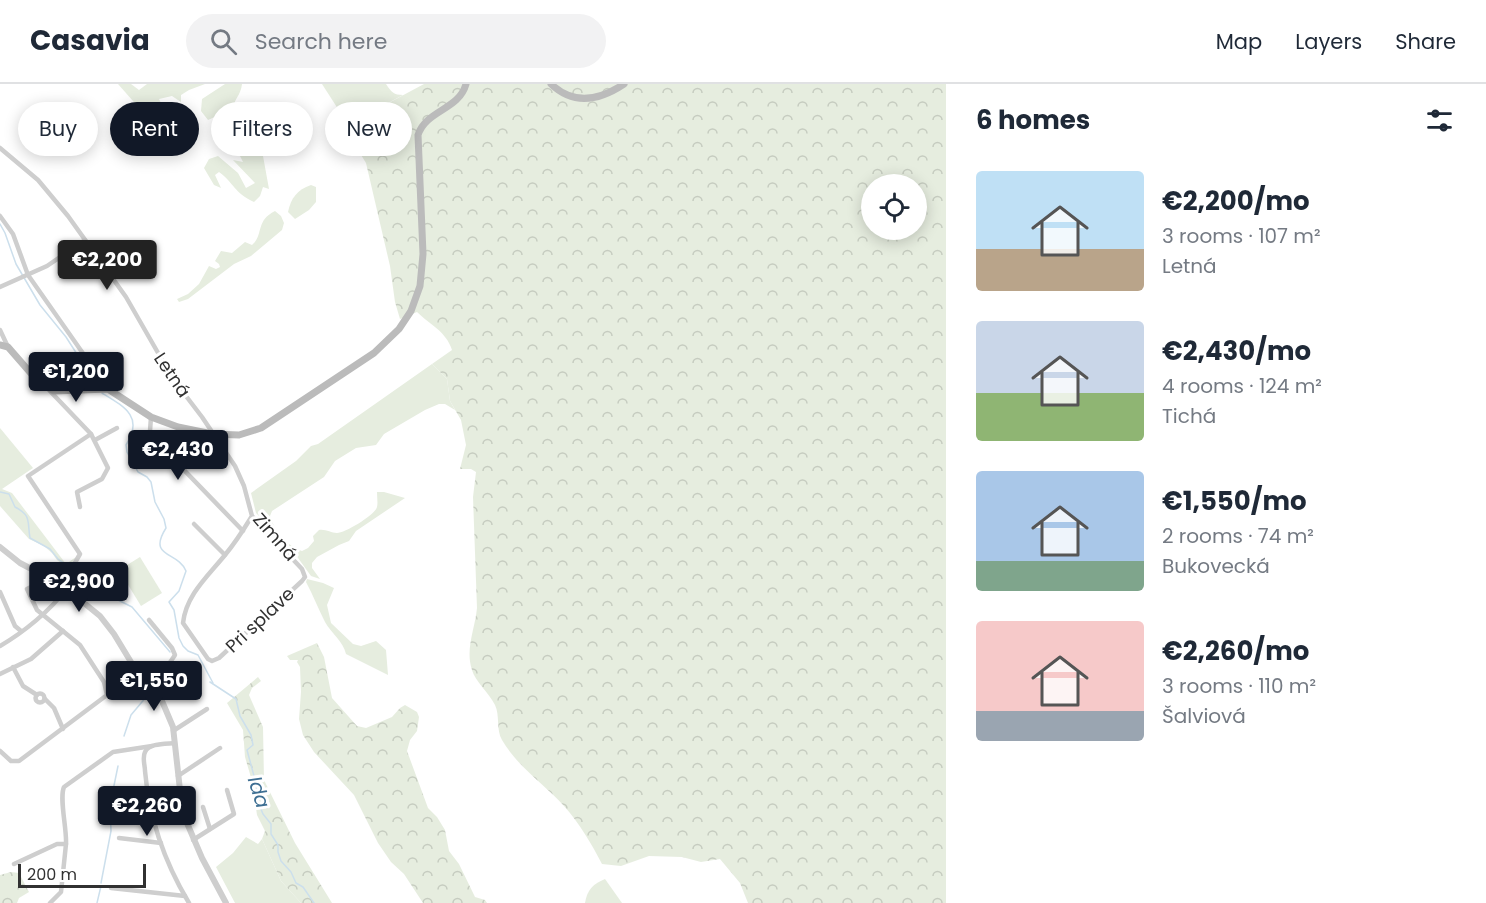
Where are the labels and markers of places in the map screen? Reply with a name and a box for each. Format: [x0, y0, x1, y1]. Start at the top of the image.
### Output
pin: €2,200 [58, 240, 156, 291]
pin: €1,200 [27, 352, 125, 403]
pin: €2,430 [129, 430, 227, 481]
pin: €2,900 [30, 562, 128, 613]
pin: €1,550 [105, 661, 203, 712]
pin: €2,260 [98, 786, 196, 837]

